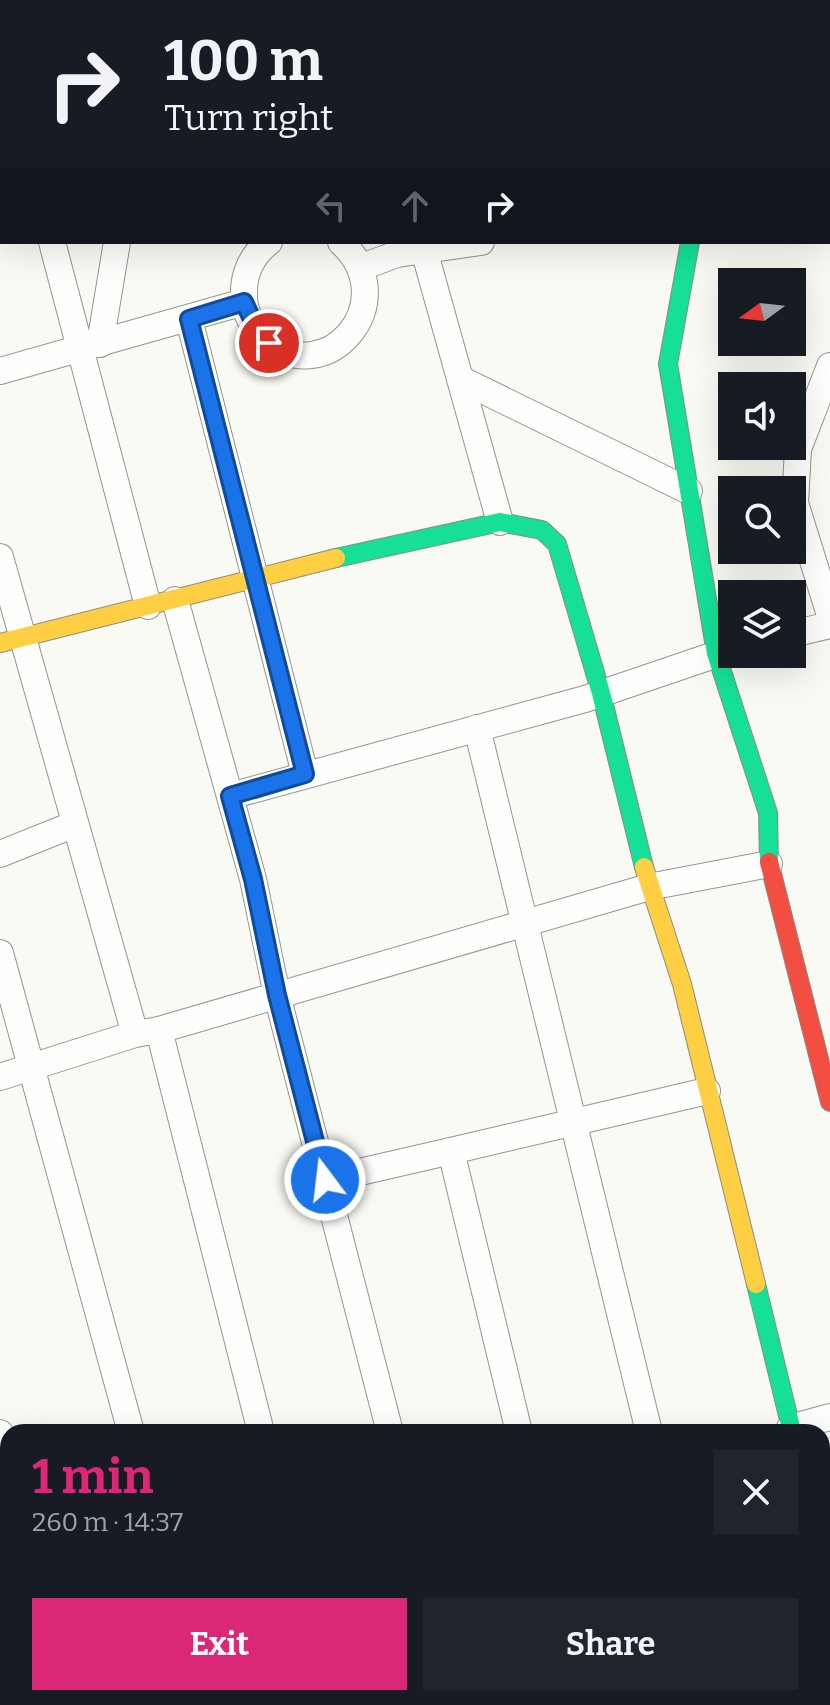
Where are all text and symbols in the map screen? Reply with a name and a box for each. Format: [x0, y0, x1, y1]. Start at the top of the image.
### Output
text: 100 m [164, 28, 323, 95]
icon: right [32, 32, 136, 136]
text: Turn right [164, 96, 333, 140]
icon: left [309, 184, 353, 228]
icon: ahead [393, 184, 437, 228]
icon: right [477, 184, 521, 228]
north arrow [718, 268, 806, 356]
map controls [718, 268, 806, 668]
pin [235, 309, 303, 377]
icon: arrive [247, 321, 291, 365]
button: sound [718, 372, 806, 460]
button: search [718, 476, 806, 564]
button: layers [718, 580, 806, 668]
position arrow [283, 1138, 367, 1222]
text: 1 min [32, 1448, 153, 1506]
button: close [714, 1450, 798, 1534]
text: 260 m · 14:37 [32, 1507, 183, 1538]
button: Exit [32, 1598, 407, 1690]
button: Share [423, 1598, 798, 1690]

